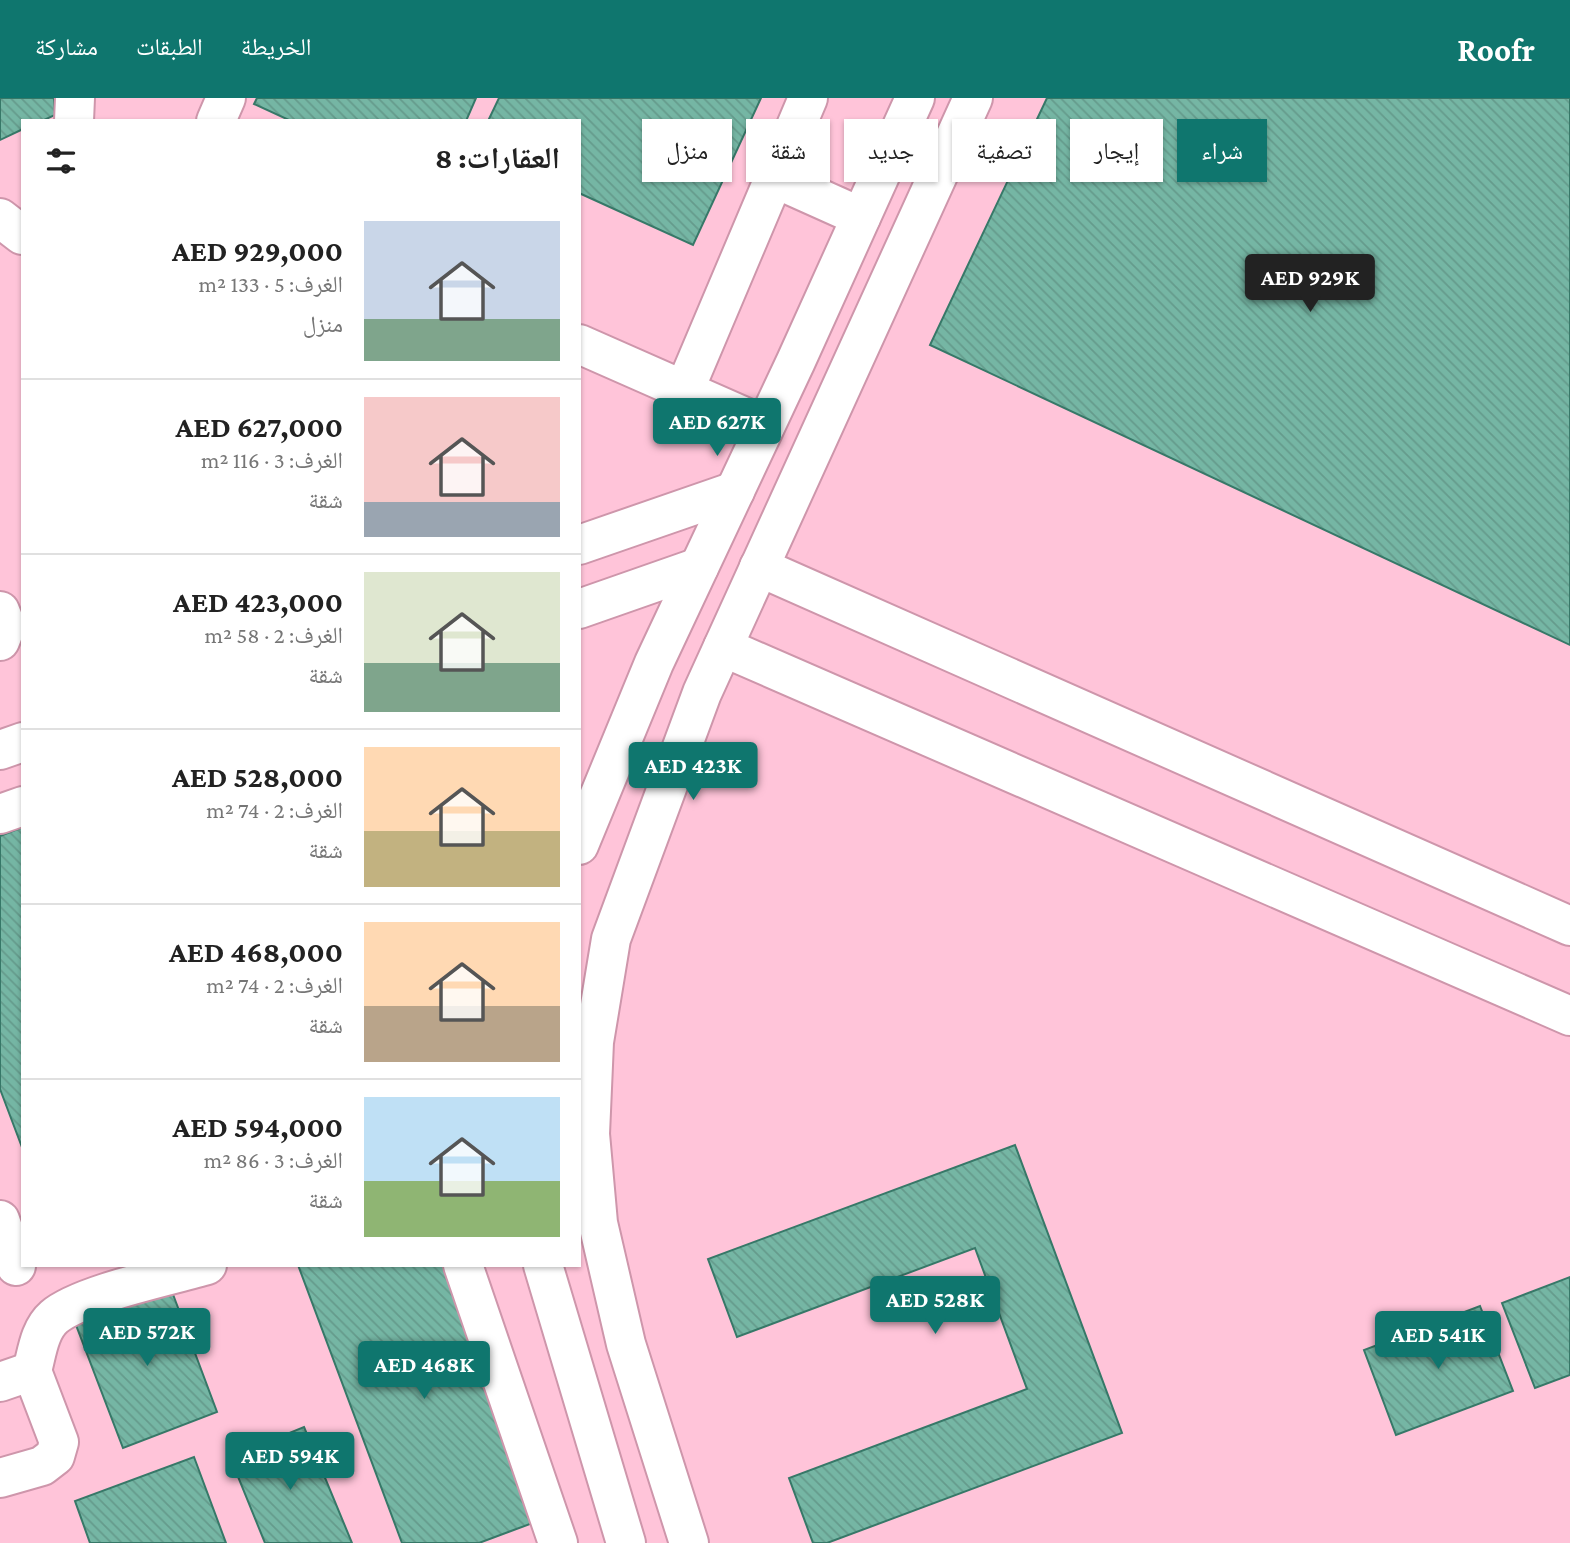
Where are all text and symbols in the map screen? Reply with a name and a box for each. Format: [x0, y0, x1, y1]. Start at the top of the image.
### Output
text: Roofr [1457, 31, 1535, 68]
text: مشاركة [35, 33, 98, 60]
text: الطبقات [136, 33, 203, 60]
text: الخريطة [241, 33, 311, 60]
chip: منزل [642, 119, 732, 182]
chip: شقة [746, 119, 830, 182]
chip: جديد [844, 119, 938, 182]
chip: تصفية [952, 119, 1056, 182]
chip: إيجار [1070, 119, 1163, 182]
chip: شراء [1177, 119, 1267, 182]
text: العقارات: 8 [435, 141, 560, 174]
icon: filters [42, 142, 80, 180]
text: AED 929,000 [172, 234, 343, 267]
icon: home [420, 249, 504, 333]
pin: AED 929K [1238, 254, 1382, 314]
text: AED 929K [1261, 264, 1359, 290]
text: الغرف: 5 · 133 m² [199, 271, 343, 297]
text: منزل [303, 311, 343, 337]
pin: AED 627K [645, 398, 789, 458]
text: AED 627K [669, 408, 765, 434]
text: AED 627,000 [175, 410, 343, 443]
icon: home [420, 425, 504, 509]
text: الغرف: 3 · 116 m² [201, 447, 343, 473]
text: شقة [309, 487, 343, 513]
text: AED 423,000 [173, 585, 343, 618]
icon: home [420, 600, 504, 684]
text: الغرف: 2 · 58 m² [205, 622, 343, 648]
text: شقة [309, 662, 343, 688]
pin: AED 423K [621, 742, 765, 802]
text: AED 423K [645, 752, 741, 778]
text: AED 528,000 [172, 760, 343, 793]
icon: home [420, 775, 504, 859]
text: الغرف: 2 · 74 m² [206, 797, 343, 823]
text: شقة [309, 837, 343, 863]
text: AED 468,000 [169, 935, 343, 968]
icon: home [420, 950, 504, 1034]
text: الغرف: 2 · 74 m² [206, 972, 343, 998]
text: شقة [309, 1012, 343, 1038]
text: AED 594,000 [172, 1110, 343, 1143]
icon: home [420, 1125, 504, 1209]
text: الغرف: 3 · 86 m² [204, 1147, 343, 1173]
text: شقة [309, 1187, 343, 1213]
pin: AED 528K [863, 1276, 1007, 1336]
text: AED 528K [886, 1286, 984, 1312]
pin: AED 572K [75, 1308, 219, 1368]
pin: AED 541K [1366, 1312, 1510, 1371]
text: AED 572K [99, 1318, 195, 1344]
text: AED 541K [1391, 1321, 1485, 1347]
pin: AED 468K [352, 1342, 496, 1401]
text: AED 468K [374, 1351, 474, 1377]
pin: AED 594K [218, 1432, 362, 1492]
text: AED 594K [241, 1442, 339, 1468]

